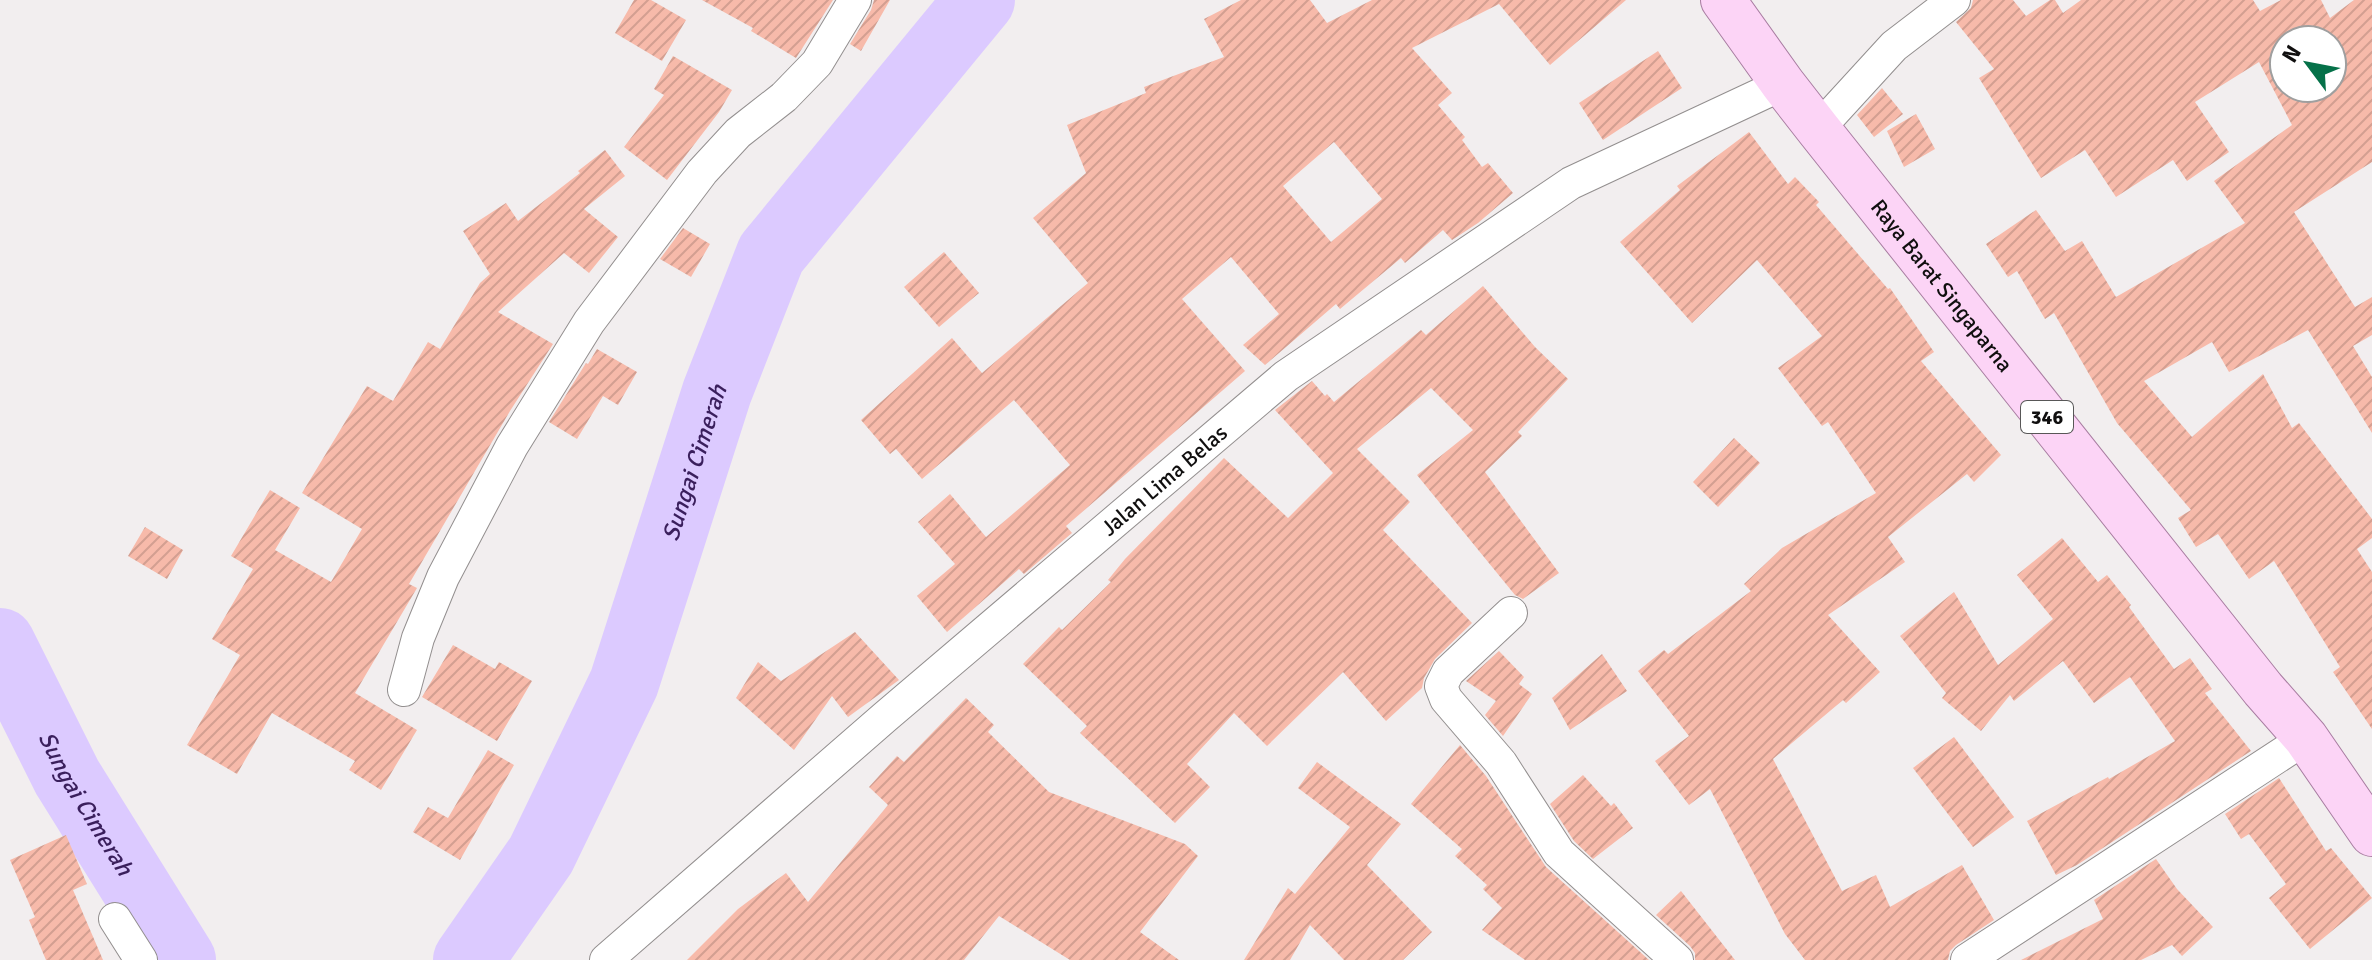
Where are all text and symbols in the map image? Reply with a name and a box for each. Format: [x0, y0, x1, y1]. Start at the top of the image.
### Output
north arrow [2268, 24, 2348, 104]
text: N [2276, 40, 2307, 67]
street label: Raya Barat Singaparna [1865, 194, 2019, 377]
water label: Sungai Cimerah [655, 379, 734, 545]
road number: 346 [2021, 401, 2073, 433]
street label: Jalan Lima Belas [1095, 419, 1232, 541]
water label: Sungai Cimerah [32, 726, 140, 882]

